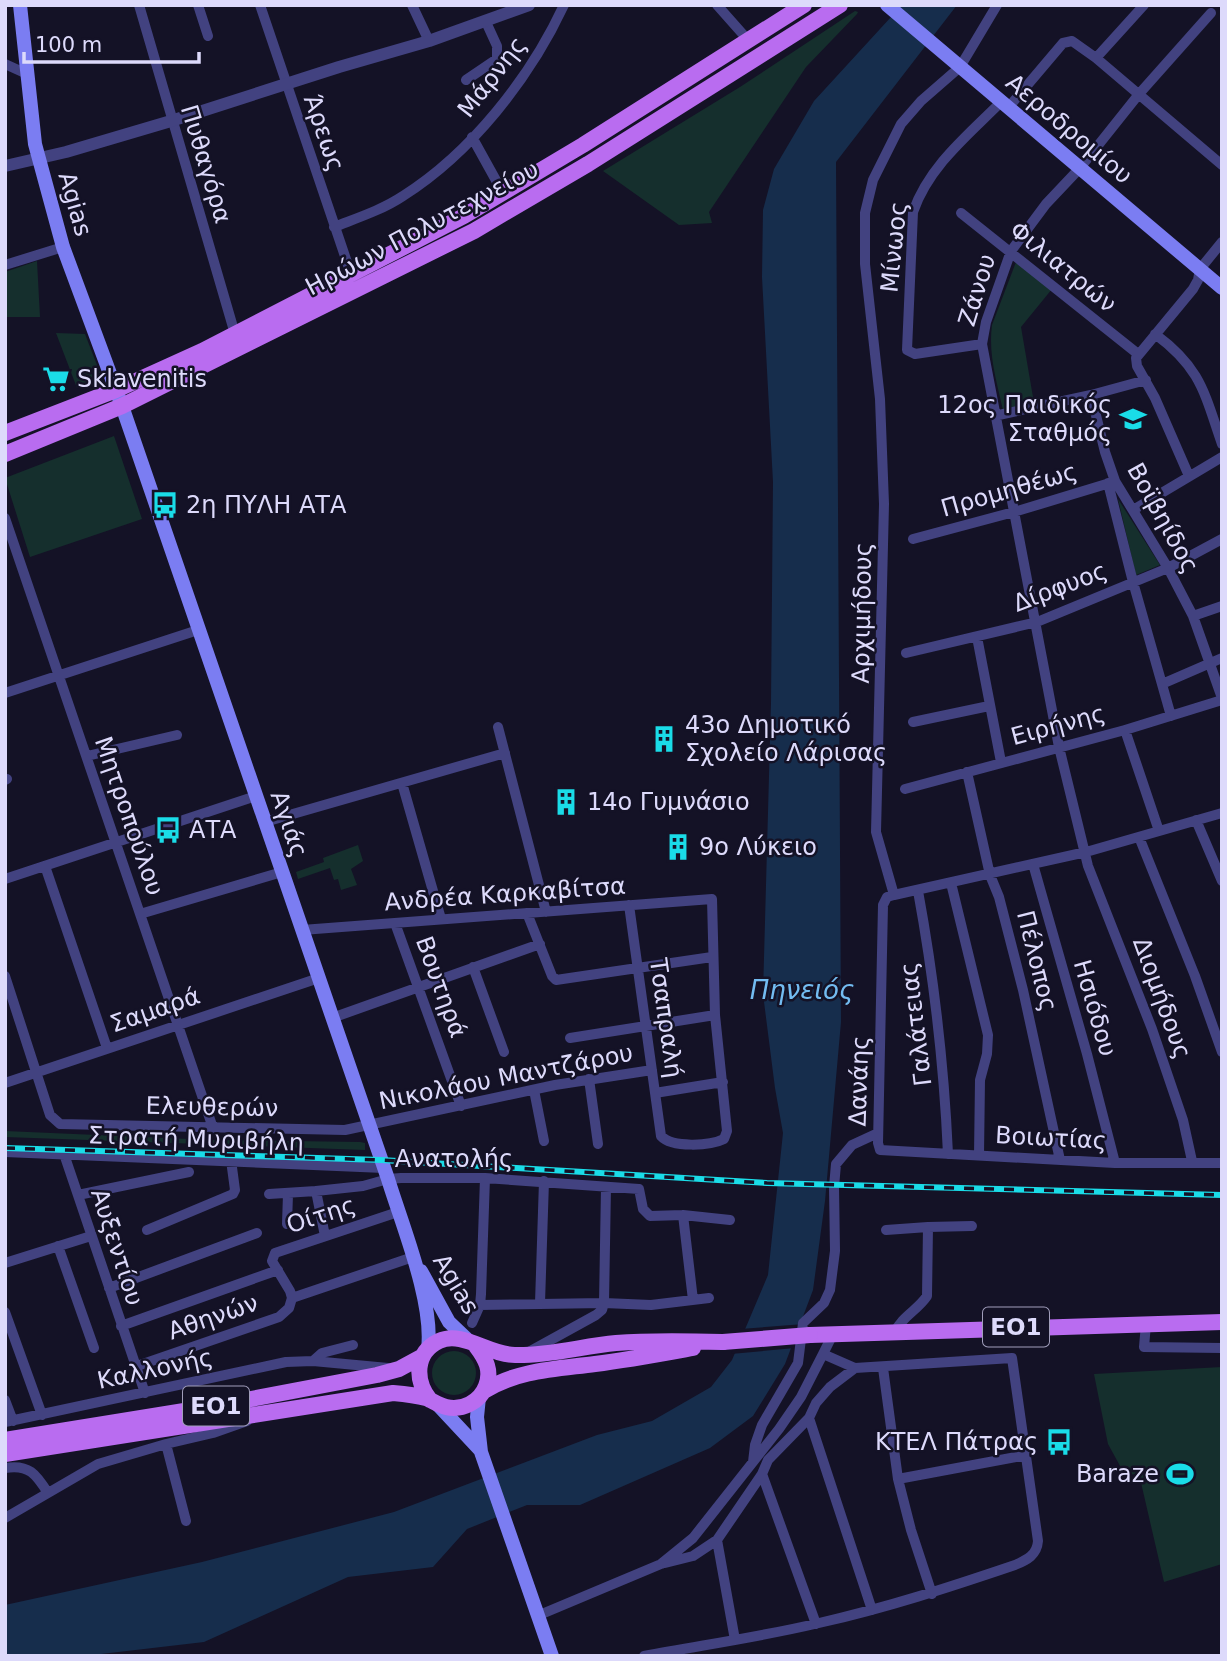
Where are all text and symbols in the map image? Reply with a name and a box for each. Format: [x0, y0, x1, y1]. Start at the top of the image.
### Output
scale bar [24, 21, 200, 65]
street label: Μάρνης [452, 31, 532, 123]
text: 100 m [35, 33, 102, 57]
street label: Αεροδρομίου [1000, 68, 1138, 190]
street label: Άρεως [298, 91, 350, 175]
street label: Πυθαγόρα [175, 101, 237, 227]
street label: Ηρώων Πολυτεχνείου [301, 155, 543, 301]
street label: Agias [53, 169, 97, 239]
street label: Μίνωος [875, 200, 913, 294]
street label: Φιλιατρών [1004, 216, 1122, 318]
street label: Ζάνου [953, 250, 1001, 330]
supermarket icon: Sklavenitis [41, 364, 71, 394]
place label: Sklavenitis [77, 365, 207, 393]
place label: 12ος Παιδικός Σταθμός [937, 391, 1112, 447]
school or university icon: 12ος Παιδικός Σταθμός [1118, 404, 1148, 434]
street label: Προμηθέως [938, 457, 1080, 523]
street label: Βοϊβηίδος [1121, 458, 1205, 578]
bus stop icon: 2η ΠΥΛΗ ΑΤΑ [150, 490, 180, 520]
place label: 2η ΠΥΛΗ ΑΤΑ [186, 491, 347, 519]
street label: Αρχιμήδους [847, 542, 877, 684]
street label: Δίρφυος [1009, 556, 1111, 618]
street label: Ειρήνης [1008, 699, 1108, 751]
place label: 43ο Δημοτικό Σχολείο Λάρισας [685, 711, 887, 767]
building icon: 43ο Δημοτικό Σχολείο Λάρισας [649, 724, 679, 754]
street label: Μητροπούλου [89, 733, 169, 899]
street label: Αγιάς [265, 787, 313, 861]
building icon: 14ο Γυμνάσιο [551, 787, 581, 817]
place label: 14ο Γυμνάσιο [587, 788, 750, 816]
bus stop icon: ΑΤΑ [153, 815, 183, 845]
place label: ΑΤΑ [189, 816, 237, 844]
building icon: 9ο Λύκειο [663, 832, 693, 862]
place label: 9ο Λύκειο [699, 833, 817, 861]
street label: Ανδρέα Καρκαβίτσα [383, 872, 627, 916]
street label: Πέλοπος [1011, 908, 1063, 1014]
street label: Βουτηρά [410, 933, 472, 1041]
street label: Διομήδους [1127, 934, 1197, 1062]
street label: Τσαπραλή [644, 955, 688, 1080]
street label: Ησιόδου [1068, 956, 1122, 1060]
street label: Γαλάτειας [895, 960, 937, 1088]
water label: Πηνειός [750, 975, 854, 1005]
street label: Σαμαρά [106, 982, 204, 1038]
street label: Δανάης [843, 1035, 875, 1127]
street label: Νικολάου Μαντζάρου [377, 1039, 635, 1115]
street label: Ελευθερών [145, 1092, 279, 1122]
street label: Στρατή Μυριβήλη [88, 1121, 304, 1157]
street label: Βοιωτίας [994, 1121, 1108, 1155]
street label: Ανατολής [395, 1145, 513, 1173]
street label: Αυξεντίου [85, 1185, 149, 1309]
street label: Οίτης [283, 1191, 359, 1239]
street label: Agias [427, 1249, 485, 1319]
street label: Αθηνών [164, 1289, 262, 1345]
road number: ΕΟ1 [983, 1308, 1049, 1346]
street label: Καλλoνής [95, 1343, 215, 1395]
road number: ΕΟ1 [183, 1386, 249, 1426]
bus stop icon: ΚΤΕΛ Πάτρας [1044, 1427, 1074, 1457]
place label: ΚΤΕΛ Πάτρας [875, 1428, 1038, 1456]
sports icon: Baraze [1165, 1459, 1195, 1489]
place label: Baraze [1076, 1460, 1159, 1488]

